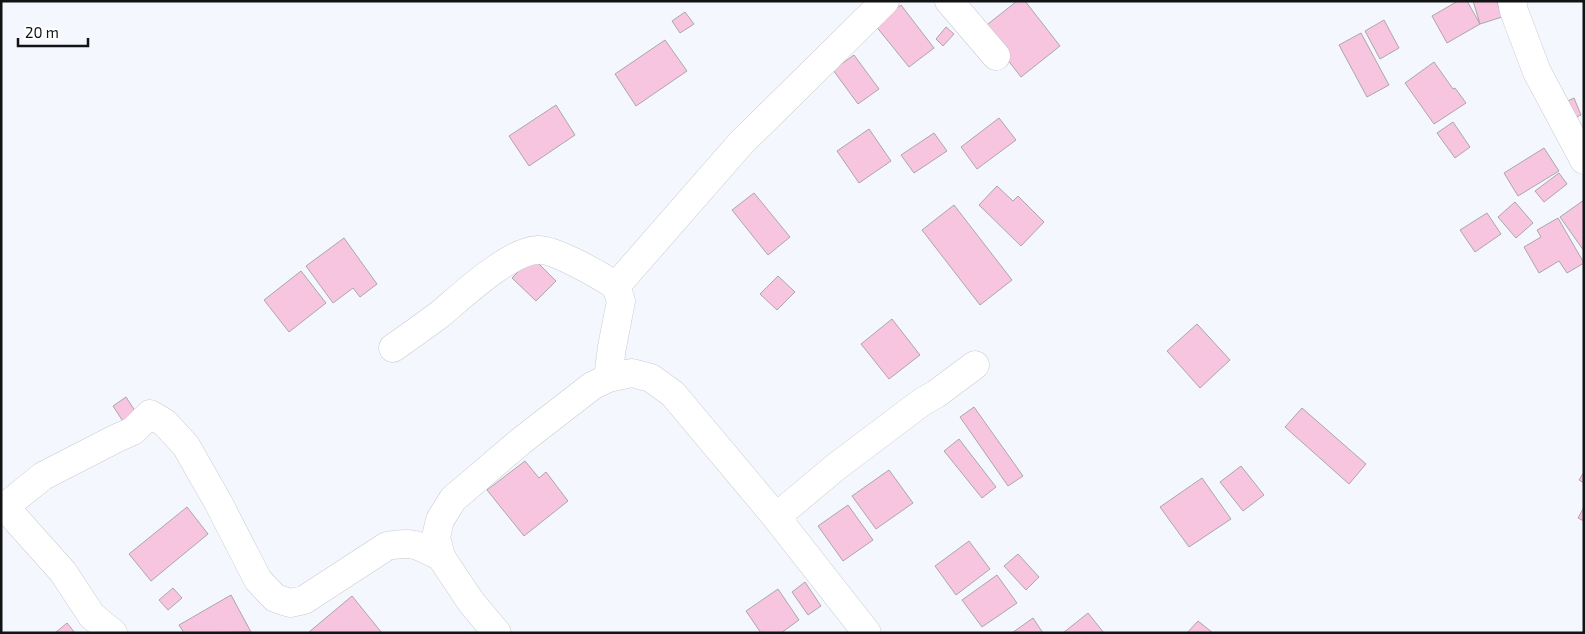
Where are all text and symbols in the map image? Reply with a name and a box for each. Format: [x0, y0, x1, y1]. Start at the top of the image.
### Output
scale bar [18, 15, 88, 47]
text: 20 m [25, 23, 59, 41]

